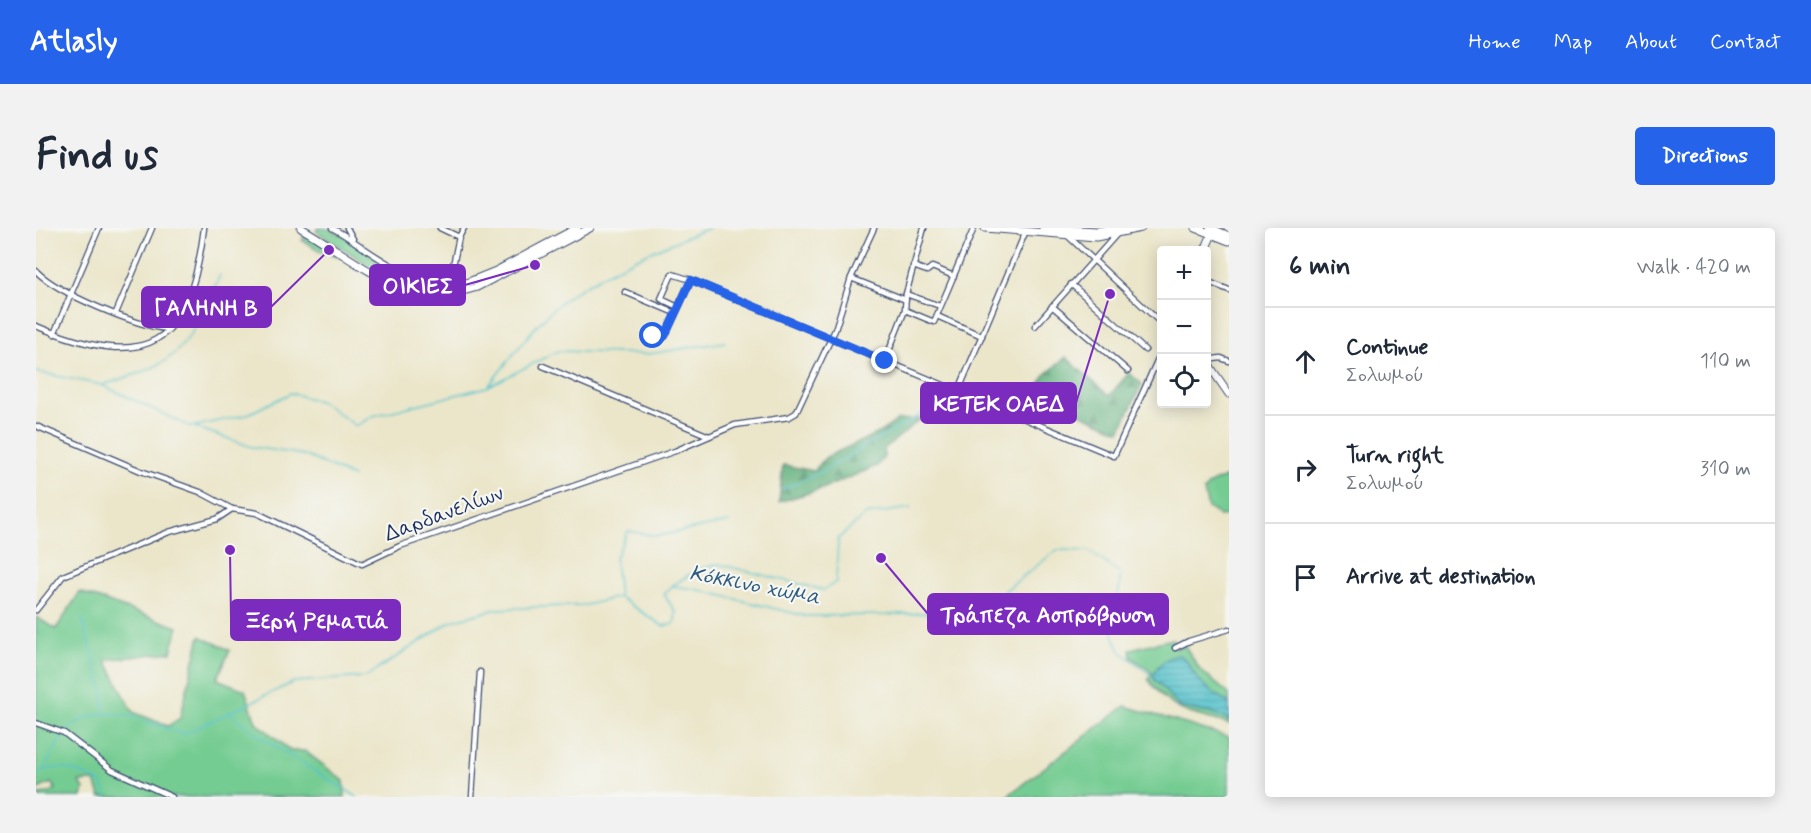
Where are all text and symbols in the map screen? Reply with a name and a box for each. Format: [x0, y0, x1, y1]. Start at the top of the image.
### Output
text: Atlasly [30, 24, 118, 61]
text: Home [1469, 28, 1521, 56]
text: Map [1554, 28, 1592, 56]
text: About [1625, 28, 1677, 56]
text: Contact [1710, 28, 1781, 56]
button: Directions [1635, 127, 1775, 185]
text: Find us [36, 129, 158, 184]
map controls [1157, 246, 1211, 408]
button: + [1157, 246, 1211, 300]
text: 6 min [1289, 250, 1351, 284]
text: Walk · 420 m [1637, 254, 1751, 281]
callout: ΟΙΚΙΕΣ [370, 265, 465, 305]
text: ΟΙΚΙΕΣ [383, 273, 453, 301]
callout: ΓΑΛΗΝΗ Β [142, 287, 271, 327]
text: ΓΑΛΗΝΗ Β [154, 295, 258, 323]
button: − [1157, 300, 1211, 354]
route start [639, 322, 665, 348]
text: Continue [1346, 334, 1428, 362]
icon: ahead [1289, 345, 1322, 378]
route end [871, 347, 897, 373]
text: 110 m [1700, 348, 1751, 375]
button: locate [1157, 354, 1211, 408]
text: Σολωμού [1346, 362, 1424, 389]
callout: ΚΕΤΕΚ ΟΑΕΔ [921, 383, 1076, 423]
text: ΚΕΤΕΚ ΟΑΕΔ [934, 391, 1064, 419]
text: Turn right [1346, 442, 1444, 470]
icon: right [1289, 453, 1322, 486]
text: 310 m [1700, 456, 1751, 483]
text: Σολωμού [1346, 470, 1424, 497]
street label: Δαρδανελίων [381, 480, 507, 548]
water label: Κόκκινο χώμα [687, 560, 823, 612]
icon: arrive [1289, 561, 1322, 594]
text: Arrive at destination [1346, 563, 1536, 591]
callout: Τράπεζα Ασπρόβρυση [928, 594, 1168, 634]
callout: Ξερή Ρεματιά [231, 600, 400, 640]
text: Τράπεζα Ασπρόβρυση [939, 602, 1156, 630]
text: Ξερή Ρεματιά [244, 608, 388, 636]

